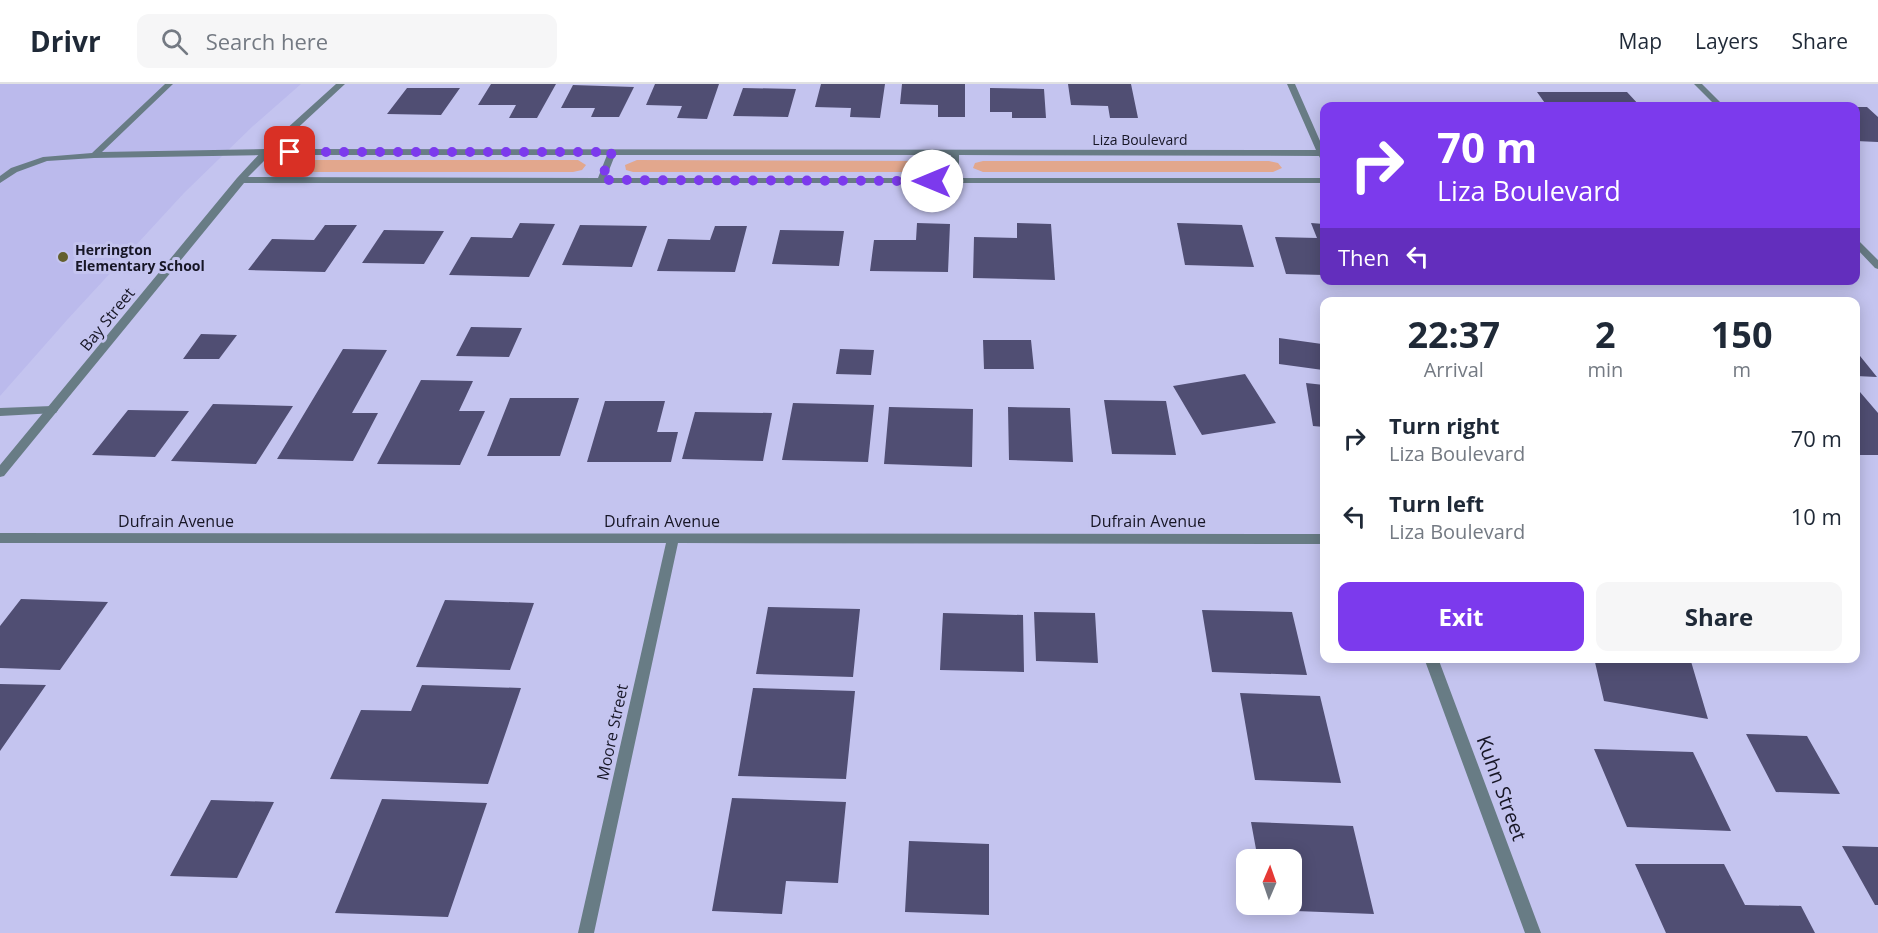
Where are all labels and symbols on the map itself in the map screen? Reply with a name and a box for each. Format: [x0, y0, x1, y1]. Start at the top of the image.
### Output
pin [264, 126, 315, 177]
street label: Liza Boulevard [1092, 130, 1188, 149]
position arrow [900, 149, 964, 213]
place label: Herrington Elementary School [75, 240, 205, 275]
marker: Herrington Elementary School [56, 250, 70, 264]
street label: Bay Street [75, 282, 140, 355]
street label: Dufrain Avenue [118, 510, 234, 532]
street label: Dufrain Avenue [604, 510, 720, 532]
street label: Dufrain Avenue [1090, 510, 1206, 532]
street label: Moore Street [591, 681, 633, 782]
street label: Kuhn Street [1470, 732, 1534, 844]
north arrow [1236, 849, 1302, 915]

